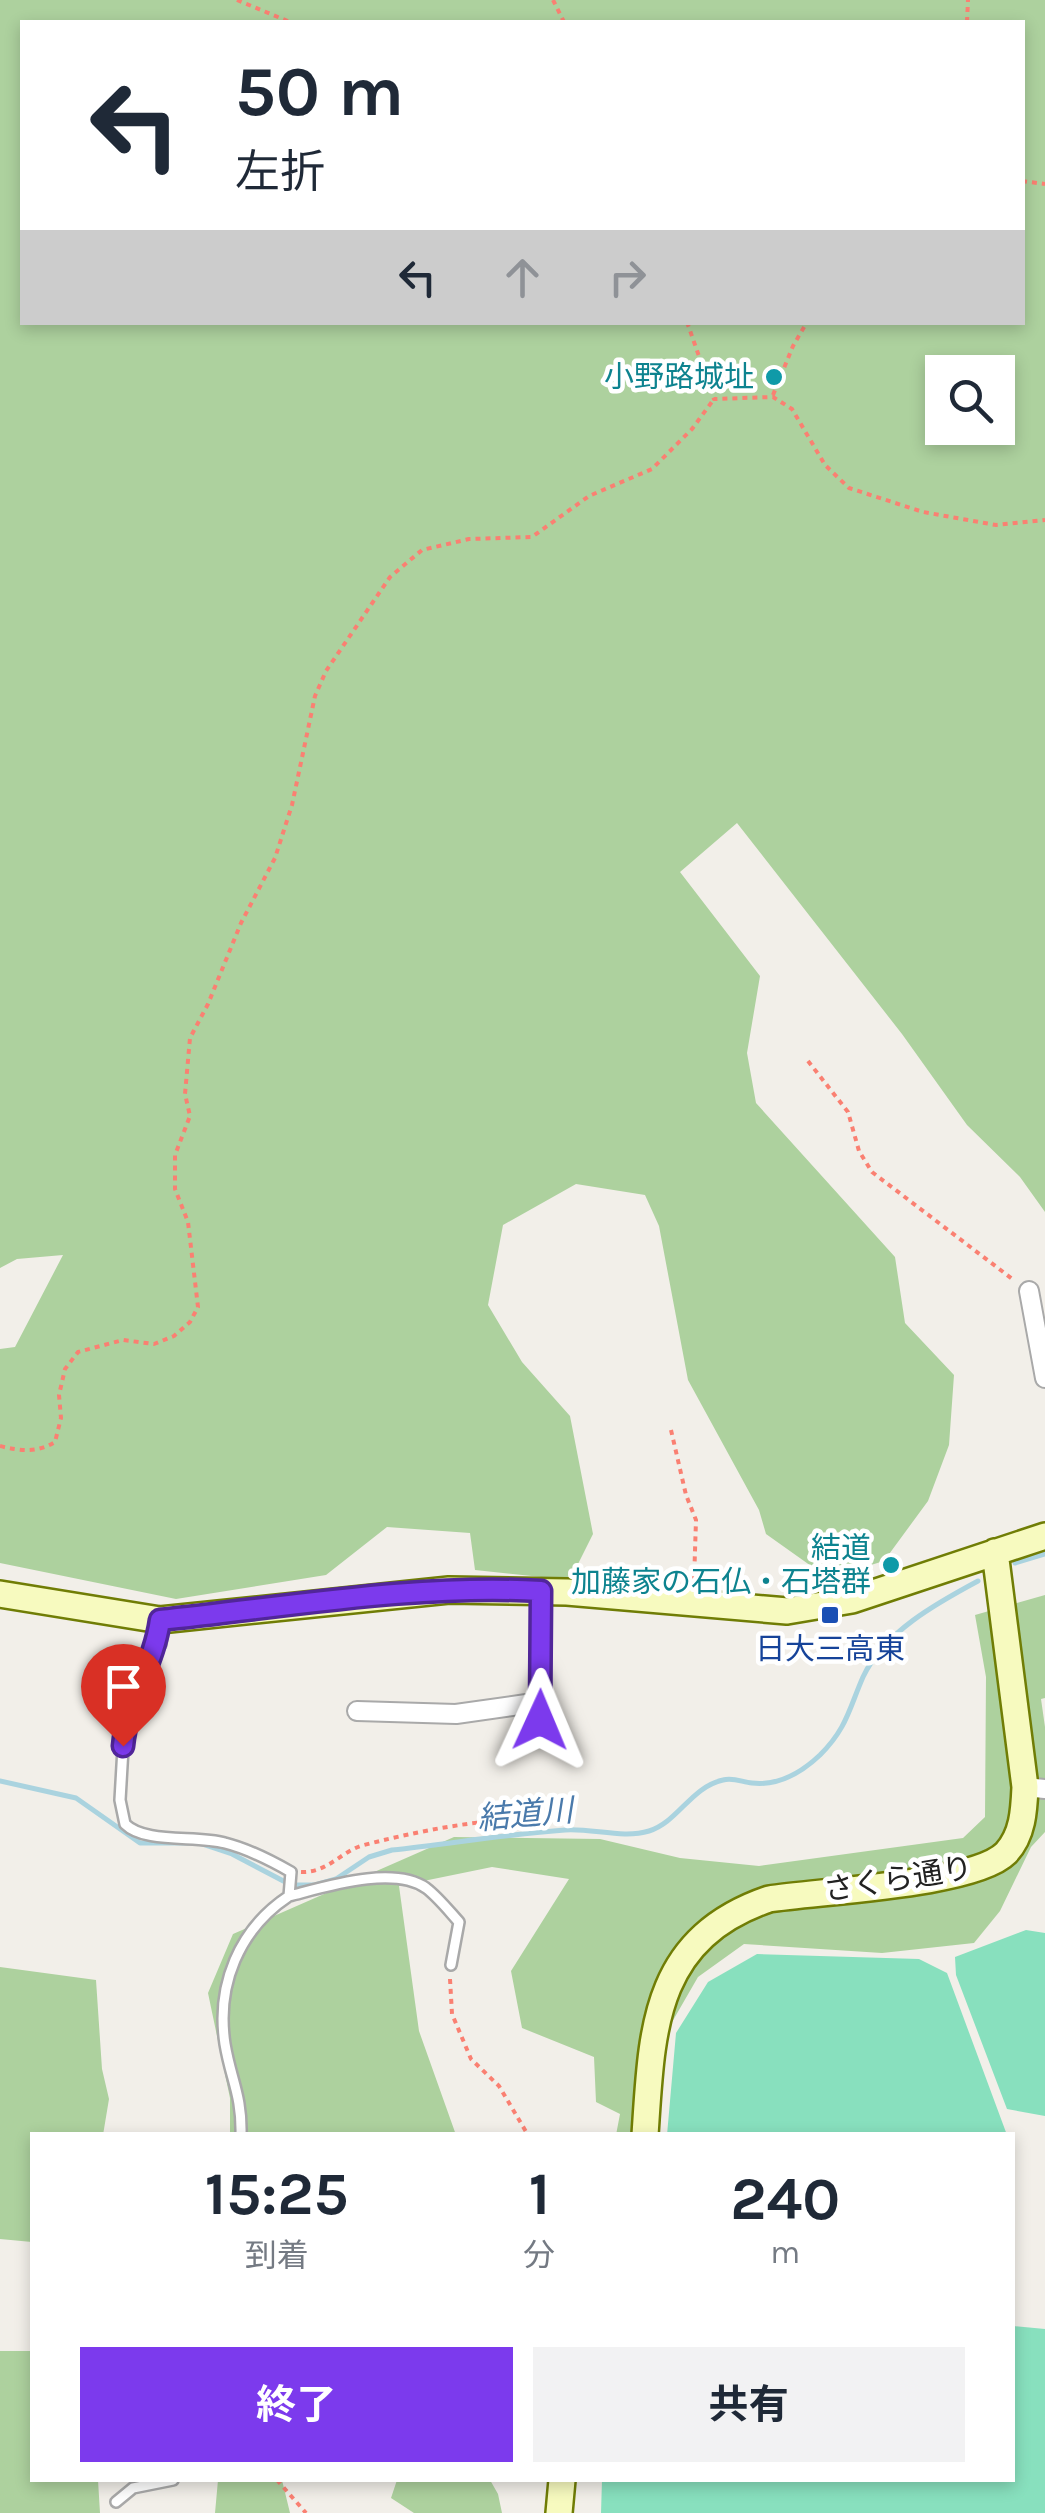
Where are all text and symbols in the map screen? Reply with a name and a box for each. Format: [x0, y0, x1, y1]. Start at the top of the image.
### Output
text: 50 m [235, 51, 404, 133]
icon: left [70, 60, 200, 190]
text: 左折 [235, 146, 325, 198]
icon: left [390, 250, 445, 305]
icon: ahead [495, 250, 550, 305]
icon: right [600, 250, 655, 305]
map controls [925, 355, 1015, 445]
button: search [925, 355, 1015, 445]
place label: 小野路城址 [604, 359, 754, 395]
marker: 小野路城址 [763, 366, 785, 388]
place label: 結道 加藤家の石仏・石塔群 [571, 1530, 871, 1600]
marker: 結道 加藤家の石仏・石塔群 [880, 1554, 902, 1576]
marker: 日大三高東 [819, 1604, 841, 1626]
place label: 日大三高東 [755, 1631, 905, 1667]
pin [81, 1644, 166, 1747]
icon: arrive [96, 1659, 151, 1714]
position arrow [488, 1668, 592, 1772]
water label: 結道川 [476, 1792, 577, 1837]
street label: さくら通り [821, 1849, 975, 1909]
text: 15:25 [205, 2159, 349, 2229]
text: 1 [529, 2159, 550, 2229]
text: 240 [730, 2164, 840, 2234]
text: m [770, 2234, 800, 2271]
text: 到着 [245, 2237, 309, 2274]
text: 分 [523, 2237, 555, 2274]
button: 終了 [80, 2347, 513, 2462]
button: 共有 [533, 2347, 965, 2462]

